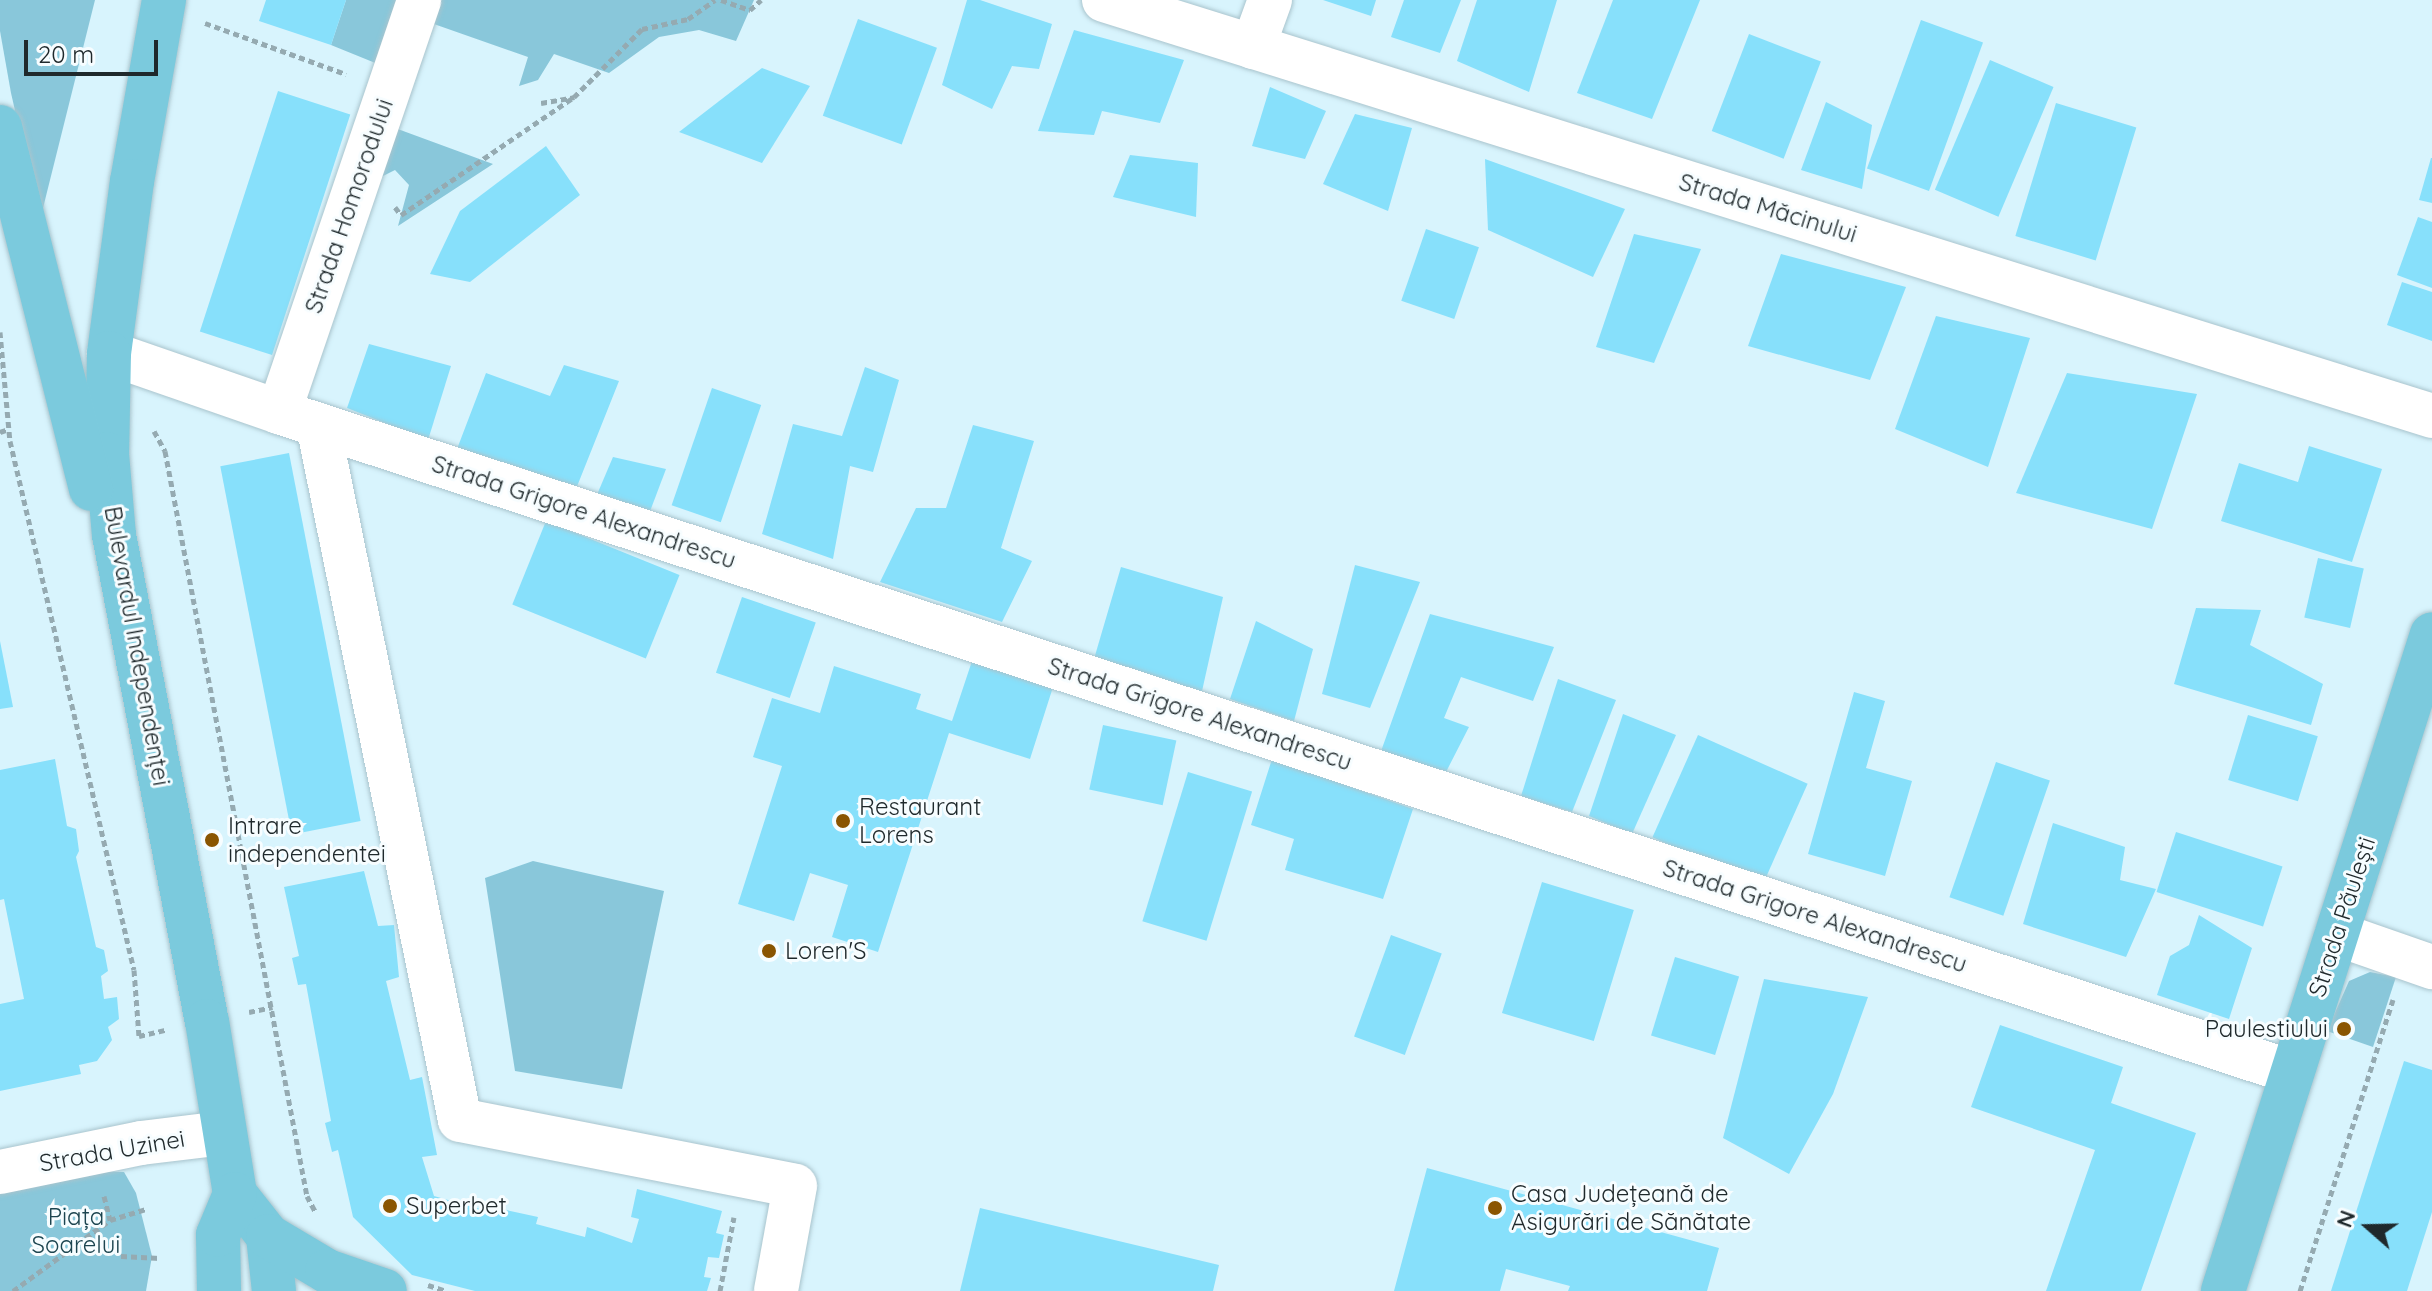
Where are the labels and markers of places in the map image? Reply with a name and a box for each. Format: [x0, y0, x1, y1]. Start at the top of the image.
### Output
place label: Restaurant Lorens [859, 793, 981, 849]
place label: Intrare independentei [228, 812, 386, 868]
marker: Restaurant Lorens [834, 812, 852, 830]
marker: Intrare independentei [203, 831, 221, 849]
place label: Loren'S [785, 937, 867, 965]
marker: Loren'S [760, 942, 778, 960]
place label: Paulestiului [2205, 1015, 2328, 1043]
marker: Paulestiului [2335, 1020, 2353, 1038]
place label: Casa Județeană de Asigurări de Sănătate [1511, 1180, 1751, 1236]
place label: Superbet [406, 1192, 507, 1220]
marker: Superbet [381, 1197, 399, 1215]
marker: Casa Județeană de Asigurări de Sănătate [1486, 1199, 1504, 1217]

